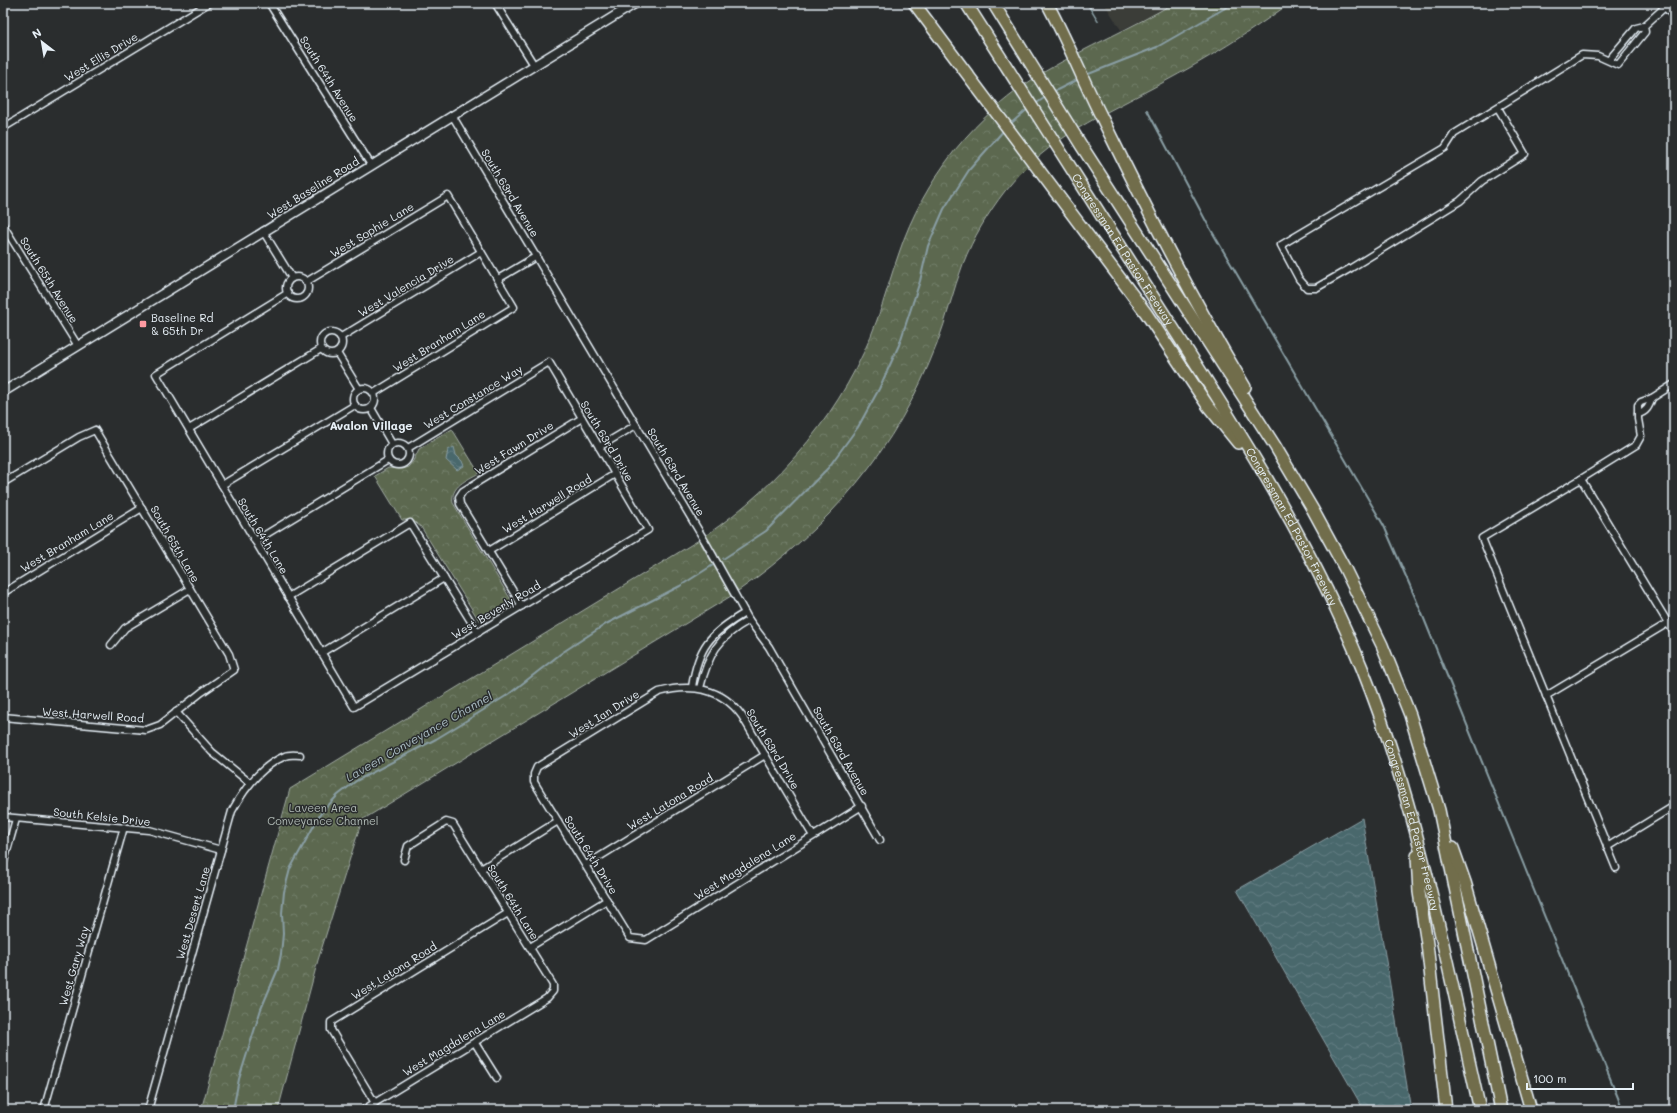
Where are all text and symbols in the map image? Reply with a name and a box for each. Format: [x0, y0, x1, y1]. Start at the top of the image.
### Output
north arrow [22, 22, 62, 62]
text: N [29, 24, 44, 42]
street label: West Ellis Drive [61, 29, 140, 84]
street label: South 64th Avenue [297, 33, 362, 125]
street label: South 63rd Avenue [478, 146, 543, 240]
street label: West Baseline Road [264, 153, 362, 222]
street label: Congressman Ed Pastor Freeway [1069, 170, 1178, 328]
street label: West Sophie Lane [327, 199, 417, 260]
street label: South 65th Avenue [17, 234, 82, 326]
street label: West Valencia Drive [355, 251, 457, 320]
street label: West Branham Lane [390, 306, 488, 375]
place label: Baseline Rd & 65th Dr [151, 310, 213, 338]
marker: Baseline Rd & 65th Dr [138, 319, 148, 329]
street label: West Constance Way [421, 361, 525, 432]
street label: South 63rd Drive [577, 398, 638, 484]
district label: Avalon Village [330, 417, 412, 433]
street label: West Fawn Drive [471, 417, 556, 478]
street label: South 63rd Avenue [644, 425, 709, 519]
street label: Congressman Ed Pastor Freeway [1243, 445, 1341, 608]
street label: West Harwell Road [499, 471, 594, 536]
street label: South 64th Lane [235, 495, 292, 577]
street label: South 65th Lane [147, 503, 204, 585]
street label: West Branham Lane [17, 508, 116, 575]
street label: West Beverly Road [448, 577, 543, 642]
street label: West Ian Drive [566, 686, 642, 741]
water label: Laveen Conveyance Channel [342, 687, 495, 785]
street label: West Harwell Road [42, 703, 145, 726]
street label: South 63rd Avenue [810, 703, 873, 798]
street label: South 63rd Drive [743, 706, 804, 792]
street label: Congressman Ed Pastor Freeway [1381, 737, 1443, 913]
street label: West Latona Road [624, 770, 716, 833]
park label: Laveen Area Conveyance Channel [267, 800, 379, 828]
street label: South Kelsie Drive [53, 804, 152, 829]
street label: South 64th Drive [561, 813, 622, 897]
street label: West Magdalena Lane [691, 828, 799, 903]
street label: South 64th Lane [484, 861, 543, 943]
street label: West Desert Lane [172, 864, 213, 961]
street label: West Gary Way [55, 924, 92, 1007]
street label: West Latona Road [348, 938, 439, 1003]
street label: West Magdalena Lane [399, 1006, 508, 1079]
scale bar [1527, 1065, 1633, 1091]
text: 100 m [1533, 1070, 1567, 1086]

